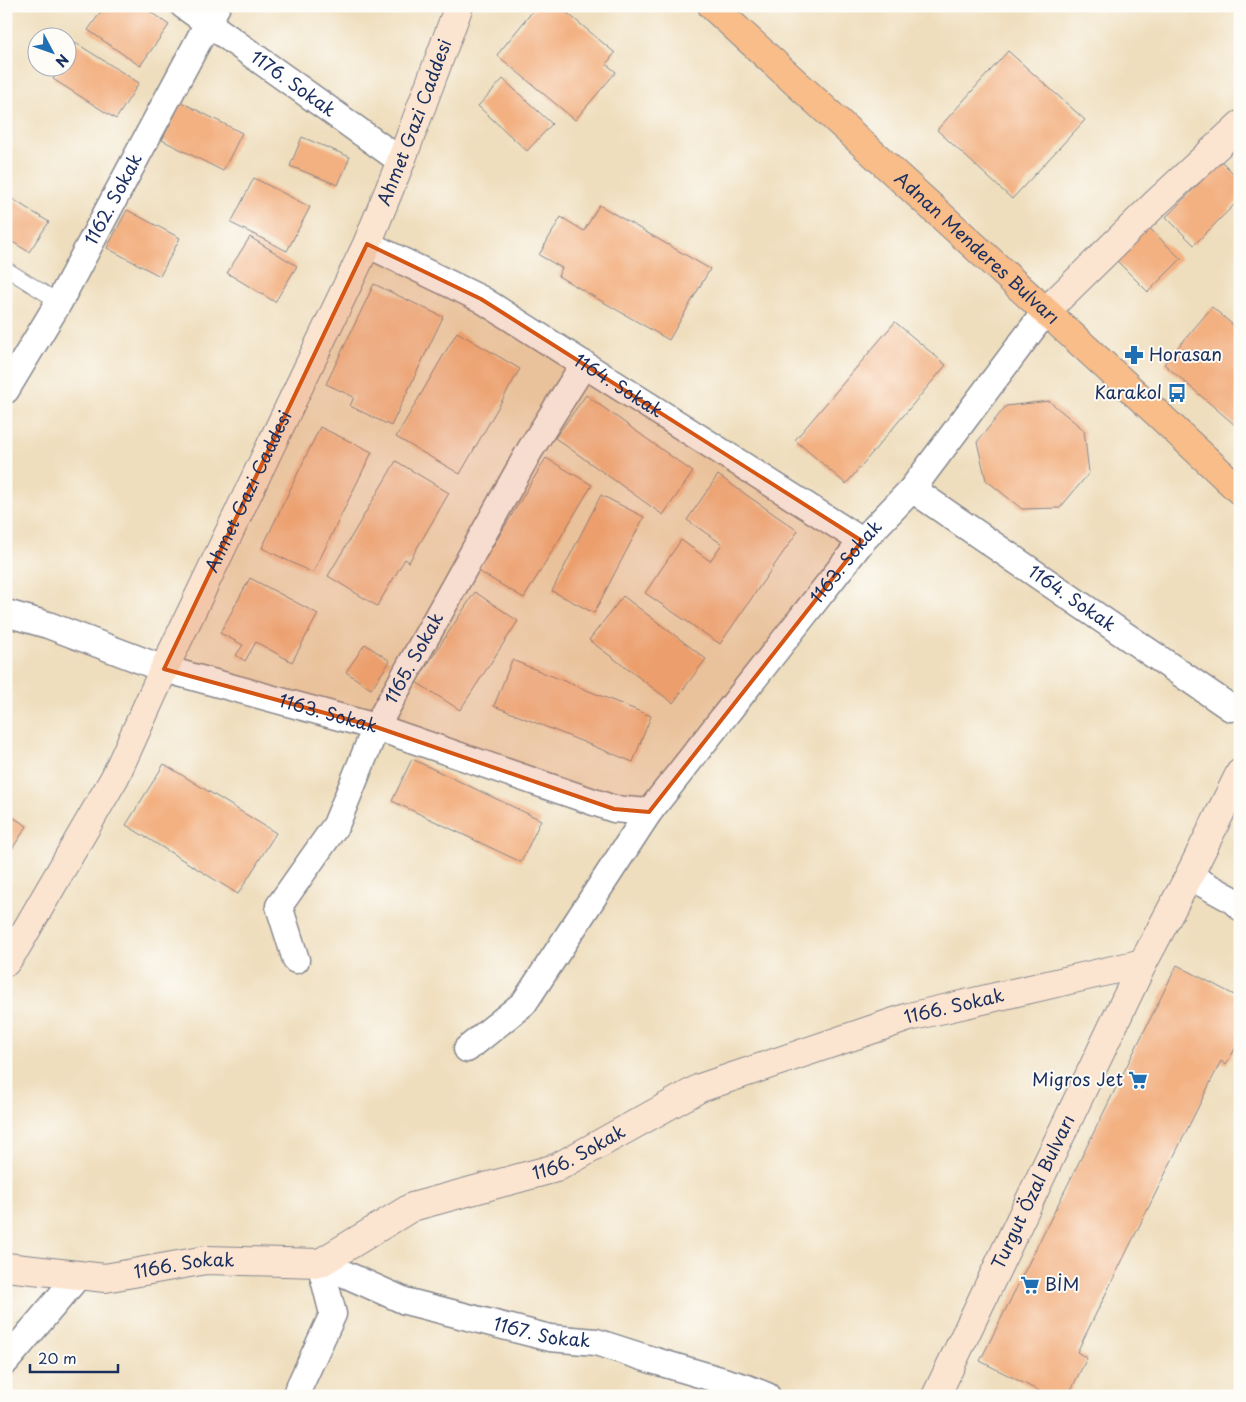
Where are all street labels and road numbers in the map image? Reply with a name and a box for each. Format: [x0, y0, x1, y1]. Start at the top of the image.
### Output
street label: Ahmet Gazi Caddesi [369, 35, 457, 209]
street label: 1176. Sokak [246, 43, 342, 123]
street label: 1162. Sokak [77, 148, 148, 249]
street label: Adnan Menderes Bulvarı [889, 165, 1066, 330]
street label: 1164. Sokak [569, 346, 669, 423]
street label: Ahmet Gazi Caddesi [197, 406, 298, 576]
street label: 1163. Sokak [803, 513, 888, 609]
street label: 1164. Sokak [1023, 558, 1122, 637]
street label: 1165. Sokak [376, 607, 449, 709]
street label: 1163. Sokak [276, 686, 381, 739]
street label: 1166. Sokak [900, 981, 1006, 1030]
street label: Turgut Özal Bulvarı [984, 1110, 1081, 1273]
street label: 1166. Sokak [529, 1117, 630, 1186]
street label: 1166. Sokak [132, 1245, 235, 1285]
street label: 1167. Sokak [491, 1309, 592, 1353]

